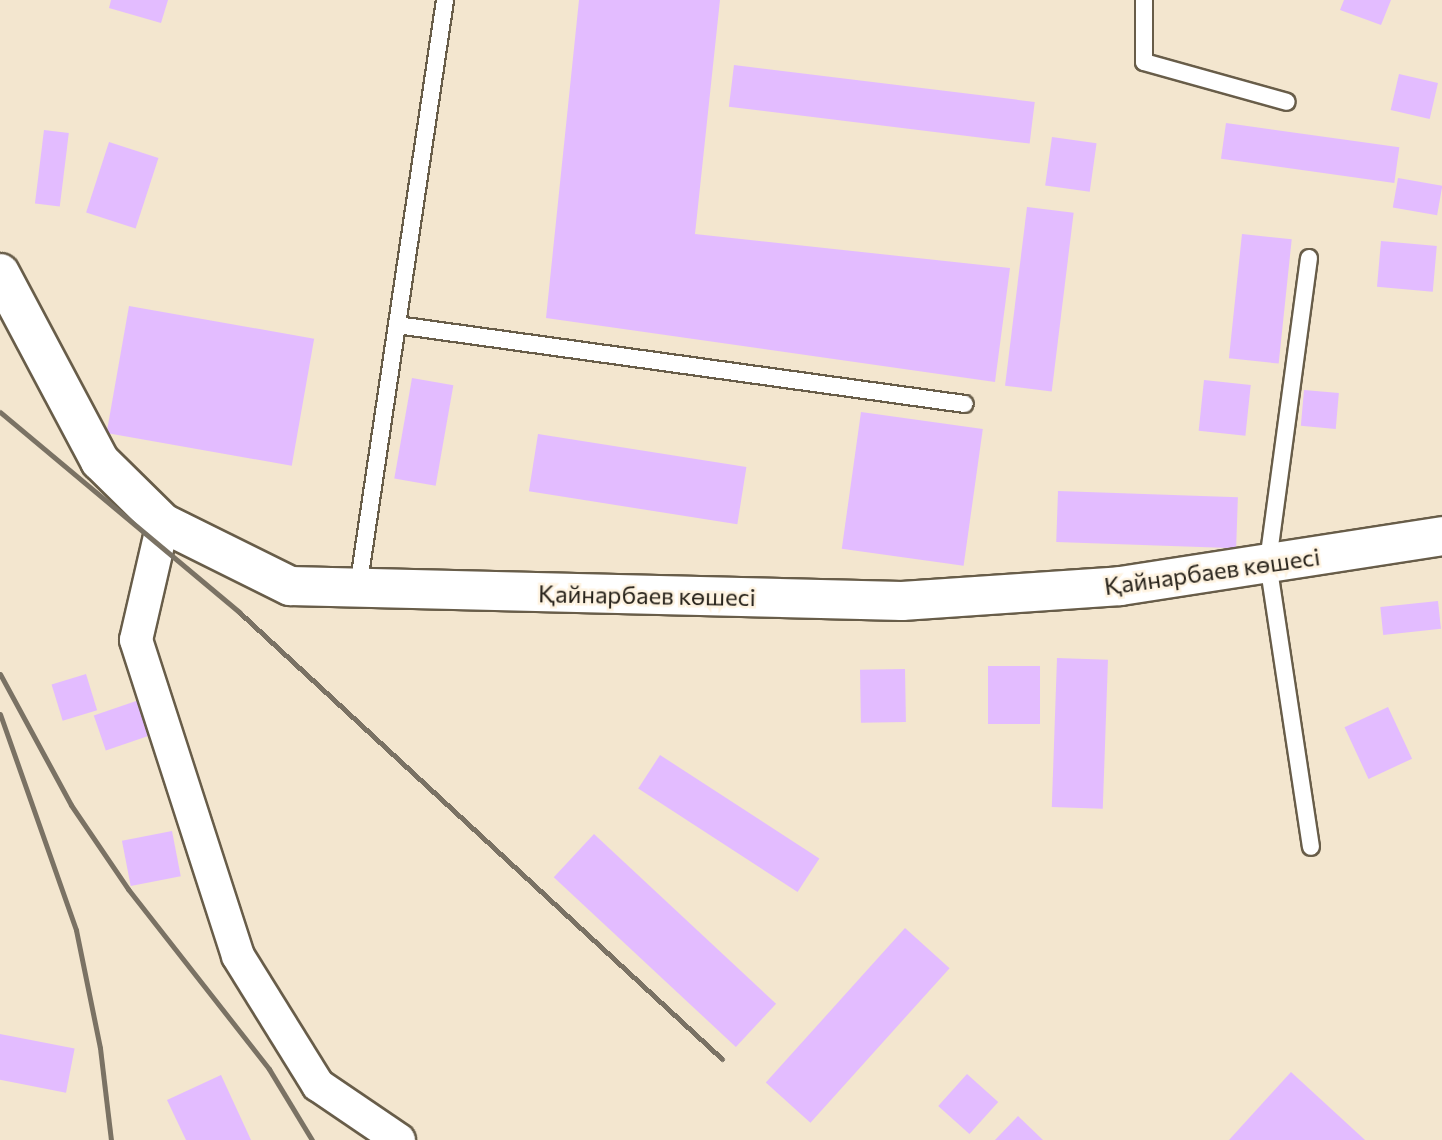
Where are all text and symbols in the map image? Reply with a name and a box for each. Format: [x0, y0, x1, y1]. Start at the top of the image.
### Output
street label: Қайнарбаев көшесі [1102, 542, 1322, 600]
street label: Қайнарбаев көшесі [538, 579, 756, 611]

